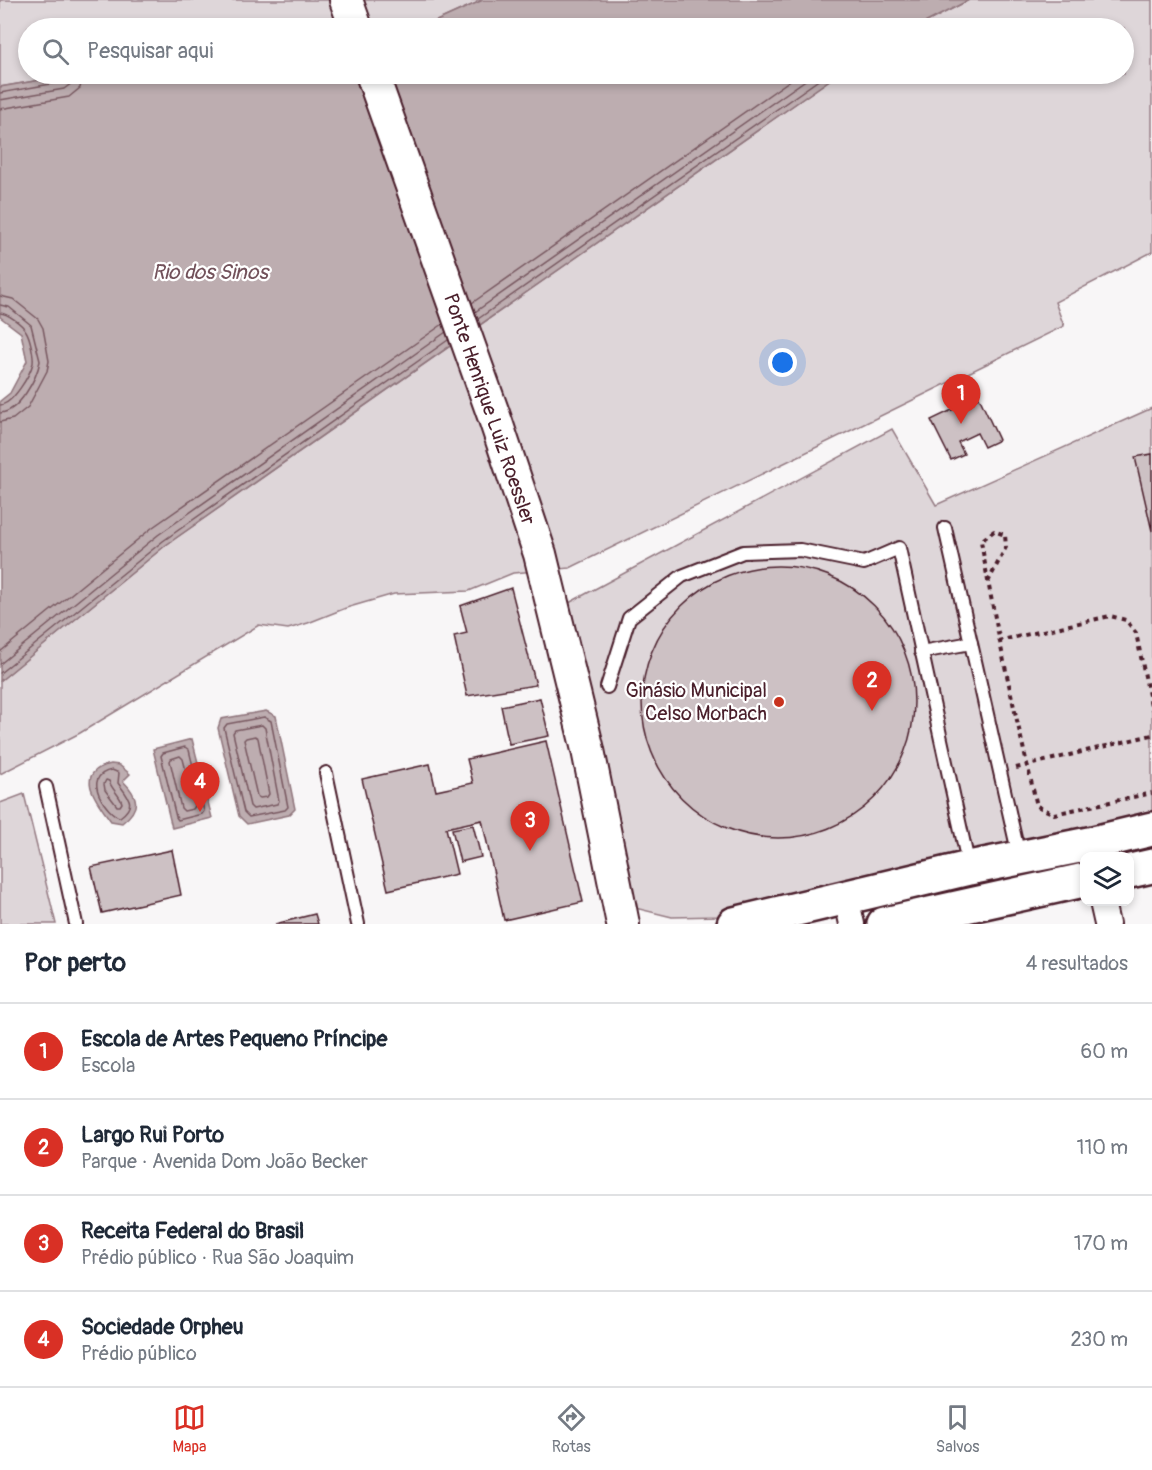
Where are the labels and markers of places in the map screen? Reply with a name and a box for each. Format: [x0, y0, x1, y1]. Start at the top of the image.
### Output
pin: 1 [942, 374, 980, 424]
pin: 2 [852, 662, 892, 711]
place label: Ginásio Municipal Celso Morbach [626, 678, 767, 726]
marker: Ginásio Municipal Celso Morbach [772, 695, 786, 709]
pin: 4 [180, 762, 220, 812]
pin: 3 [510, 802, 550, 851]

